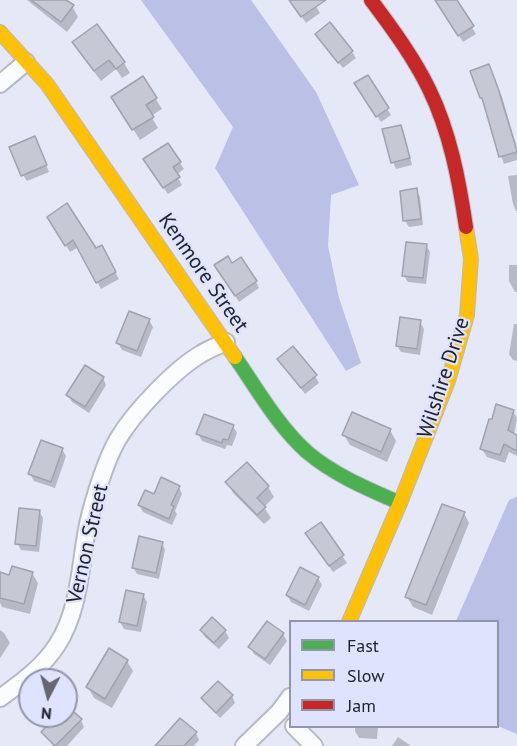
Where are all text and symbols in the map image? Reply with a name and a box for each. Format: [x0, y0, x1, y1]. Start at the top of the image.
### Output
street label: Kenmore Street [153, 209, 253, 337]
street label: Wilshire Drive [413, 314, 475, 442]
street label: Vernon Street [62, 482, 114, 606]
legend [289, 620, 499, 728]
text: Fast [347, 634, 379, 657]
text: Slow [347, 664, 385, 687]
north arrow [18, 668, 78, 728]
text: Jam [347, 694, 376, 717]
text: N [40, 703, 53, 724]

